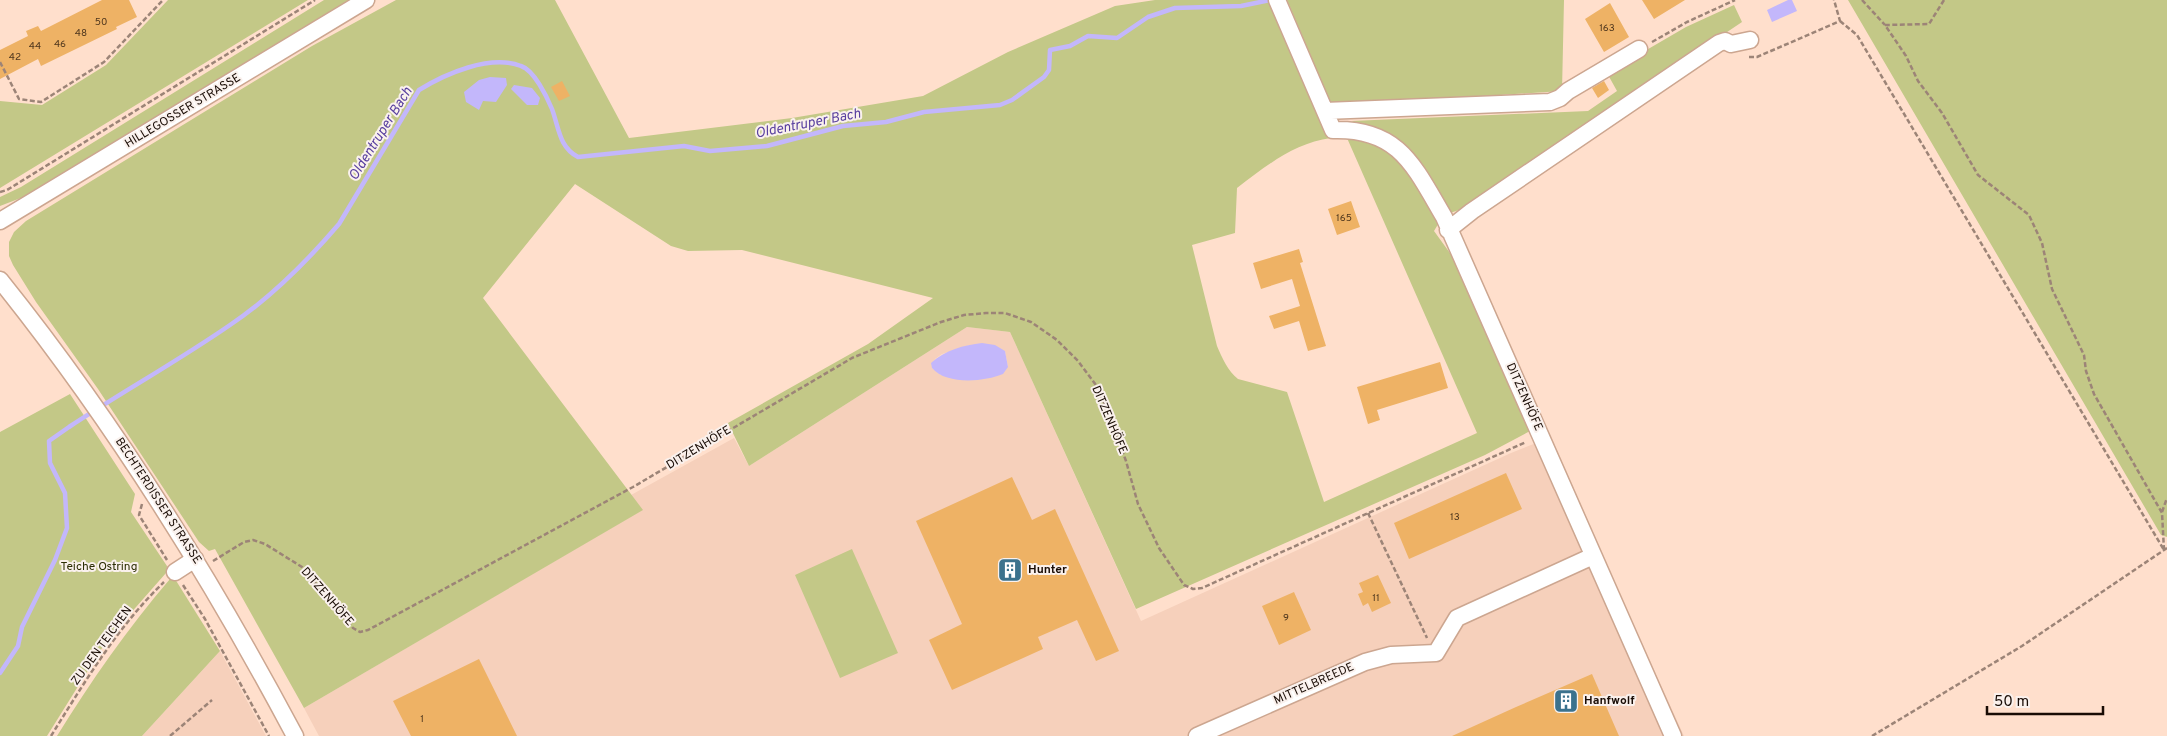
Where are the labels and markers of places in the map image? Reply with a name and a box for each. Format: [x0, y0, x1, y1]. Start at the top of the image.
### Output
building icon: Hunter [997, 557, 1023, 583]
place label: Hunter [1028, 562, 1067, 578]
building icon: Hanfwolf [1553, 688, 1579, 714]
place label: Hanfwolf [1584, 693, 1635, 709]

